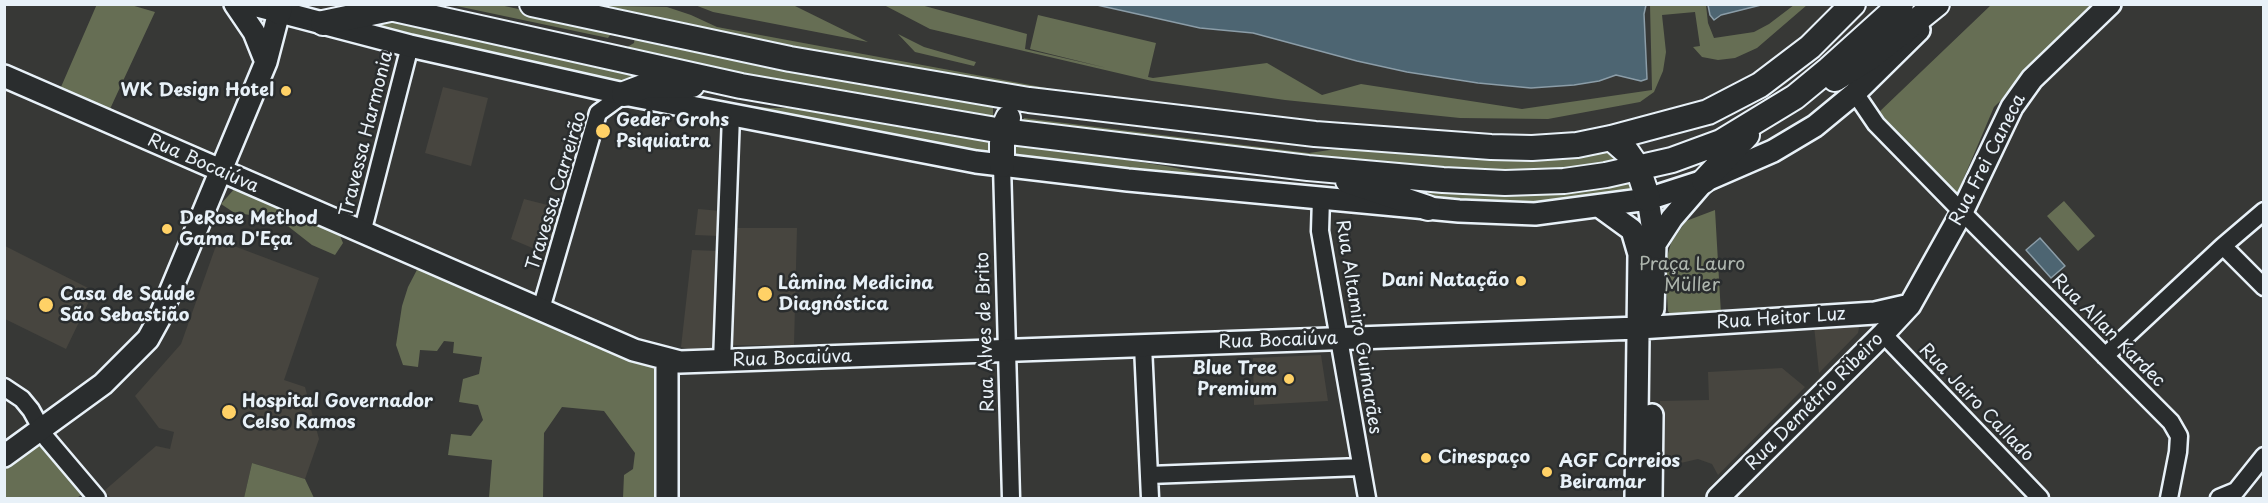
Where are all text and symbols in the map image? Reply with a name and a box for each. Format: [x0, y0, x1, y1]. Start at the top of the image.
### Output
street label: Travessa Harmonia [336, 49, 398, 219]
place label: WK Design Hotel [121, 80, 274, 102]
marker: WK Design Hotel [279, 84, 293, 98]
street label: Rua Frei Caneca [1946, 91, 2030, 229]
street label: Travessa Carreirão [522, 109, 592, 273]
place label: Geder Grohs Psiquiatra [616, 110, 729, 152]
marker: Geder Grohs Psiquiatra [594, 122, 612, 140]
street label: Rua Bocaiúva [144, 130, 262, 198]
place label: DeRose Method Gama D'Eça [179, 208, 318, 250]
street label: Rua Altamiro Guimarães [1330, 218, 1386, 436]
marker: DeRose Method Gama D'Eça [160, 222, 174, 236]
street label: Rua Alves de Brito [972, 252, 1000, 412]
park label: Praça Lauro Müller [1639, 254, 1745, 296]
place label: Dani Natação [1381, 270, 1509, 292]
street label: Rua Allan Kardec [2047, 270, 2169, 392]
place label: Lâmina Medicina Diagnóstica [778, 273, 934, 316]
marker: Dani Natação [1514, 274, 1528, 288]
place label: Casa de Saúde São Sebastião [60, 284, 195, 326]
marker: Lâmina Medicina Diagnóstica [756, 285, 774, 303]
marker: Casa de Saúde São Sebastião [37, 296, 55, 314]
street label: Rua Heitor Luz [1716, 304, 1846, 334]
street label: Rua Bocaiúva [1218, 328, 1338, 354]
street label: Rua Demétrio Ribeiro [1742, 329, 1888, 475]
street label: Rua Jairo Callado [1914, 339, 2038, 467]
street label: Rua Bocaiúva [732, 346, 852, 372]
place label: Blue Tree Premium [1192, 358, 1277, 400]
marker: Blue Tree Premium [1282, 372, 1296, 386]
place label: Hospital Governador Celso Ramos [242, 391, 433, 434]
marker: Hospital Governador Celso Ramos [220, 403, 238, 421]
place label: Cinespaço [1438, 447, 1530, 469]
marker: Cinespaço [1419, 451, 1433, 465]
place label: AGF Correios Beiramar [1559, 451, 1680, 494]
marker: AGF Correios Beiramar [1540, 465, 1554, 479]

